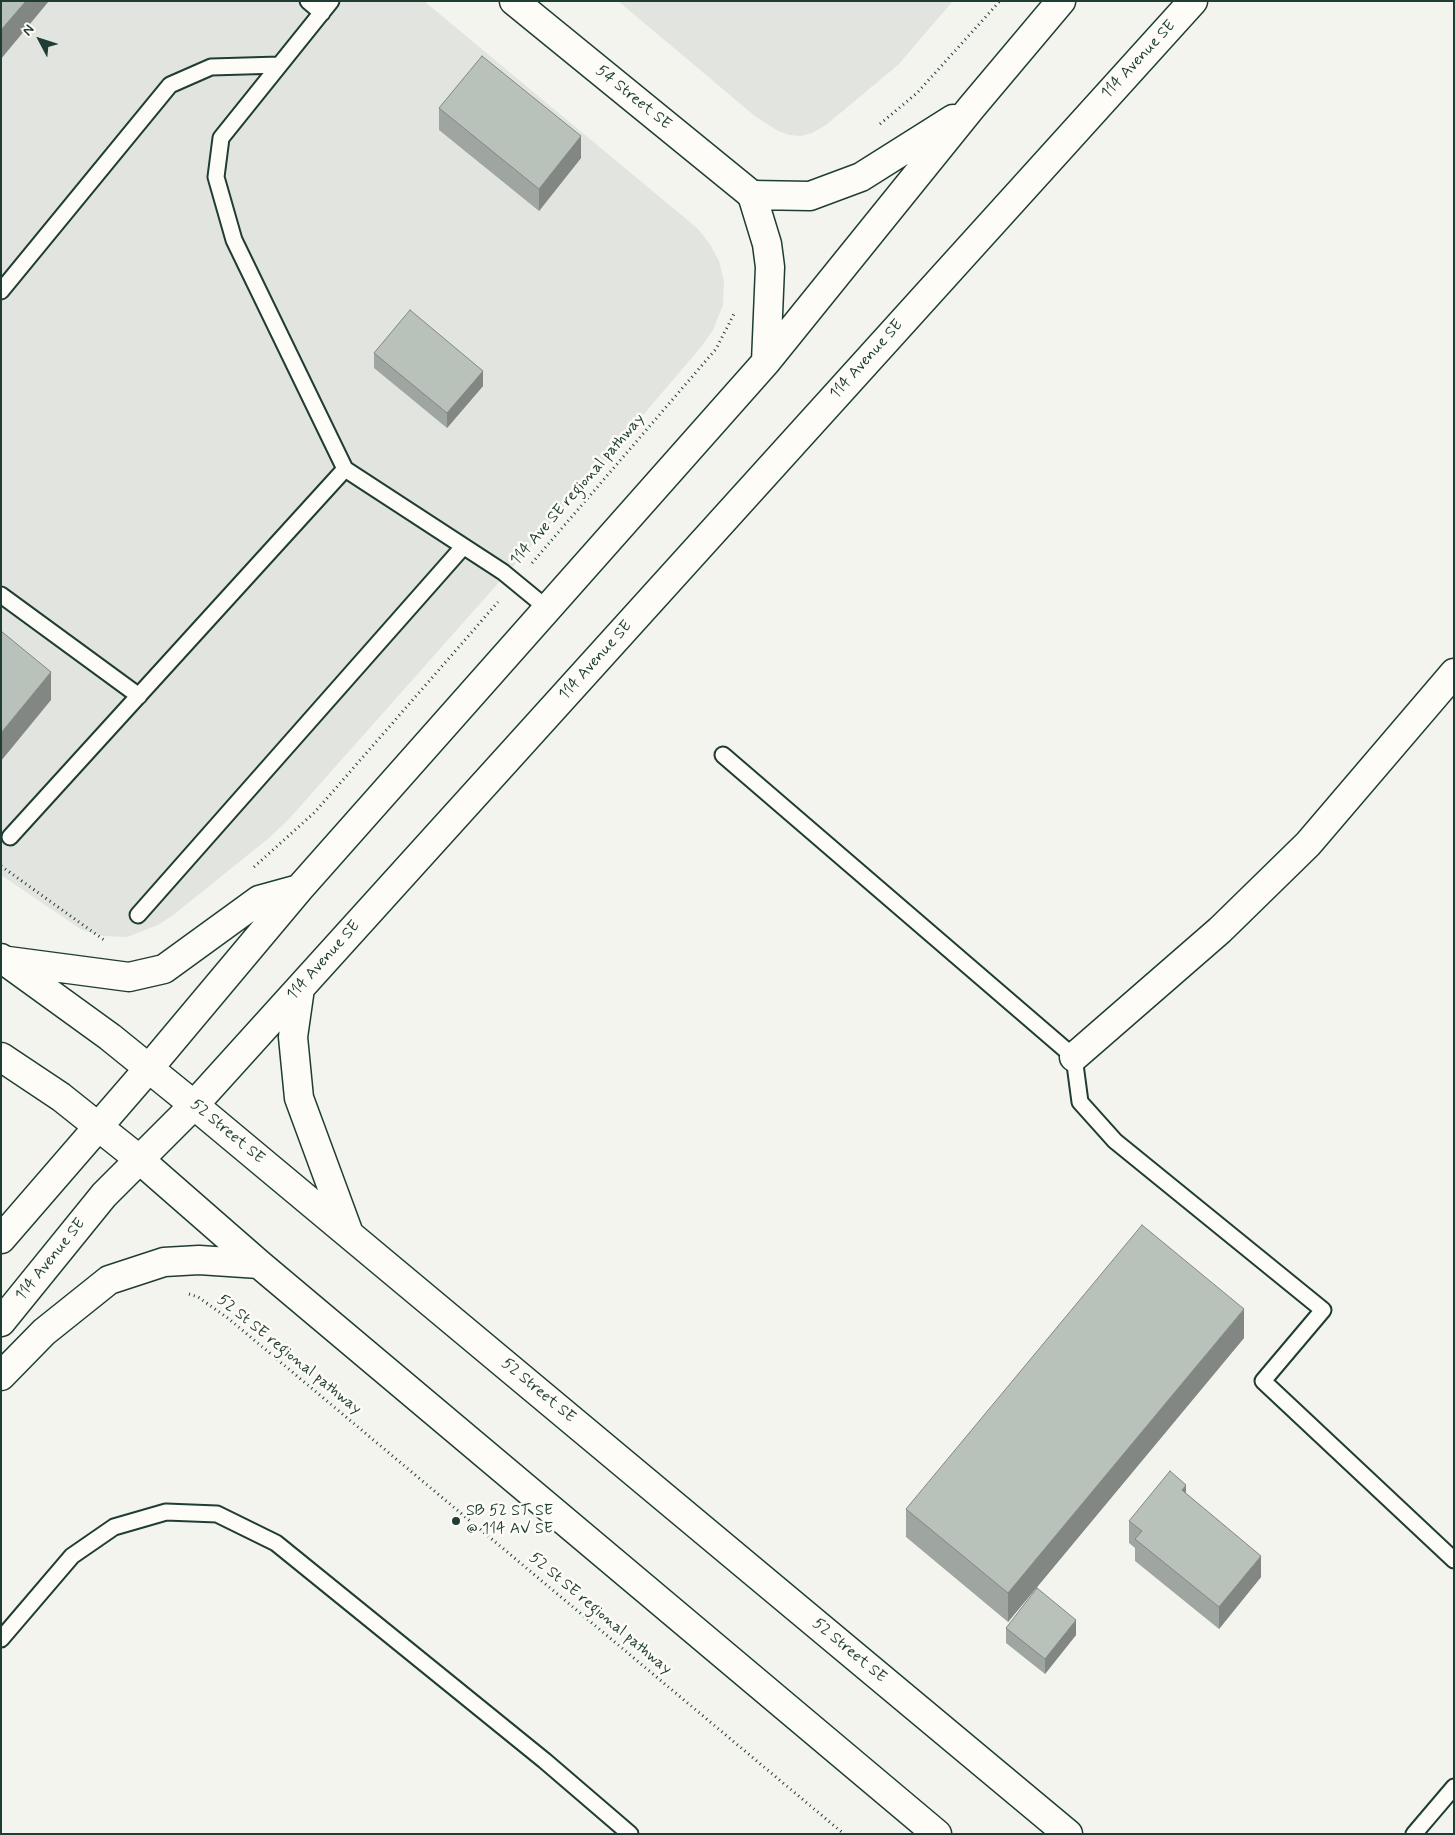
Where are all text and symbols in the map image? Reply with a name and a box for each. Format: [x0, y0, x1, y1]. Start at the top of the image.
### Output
north arrow [15, 15, 65, 65]
street label: 114 Avenue SE [1098, 17, 1180, 103]
text: N [19, 21, 38, 40]
street label: 54 Street SE [591, 62, 675, 134]
street label: 114 Avenue SE [826, 316, 908, 404]
street label: 114 Ave SE regional pathway [507, 410, 649, 570]
street label: 114 Avenue SE [555, 617, 637, 705]
street label: 114 Avenue SE [283, 917, 365, 1005]
street label: 52 Street SE [186, 1095, 268, 1169]
street label: 114 Avenue SE [12, 1215, 90, 1305]
street label: 52 St SE regional pathway [213, 1291, 365, 1419]
street label: 52 Street SE [497, 1354, 579, 1428]
place label: SB 52 ST SE @ 114 AV SE [466, 1502, 553, 1540]
marker: SB 52 ST SE @ 114 AV SE [450, 1515, 462, 1527]
street label: 52 St SE regional pathway [525, 1549, 675, 1679]
street label: 52 Street SE [808, 1614, 890, 1688]

